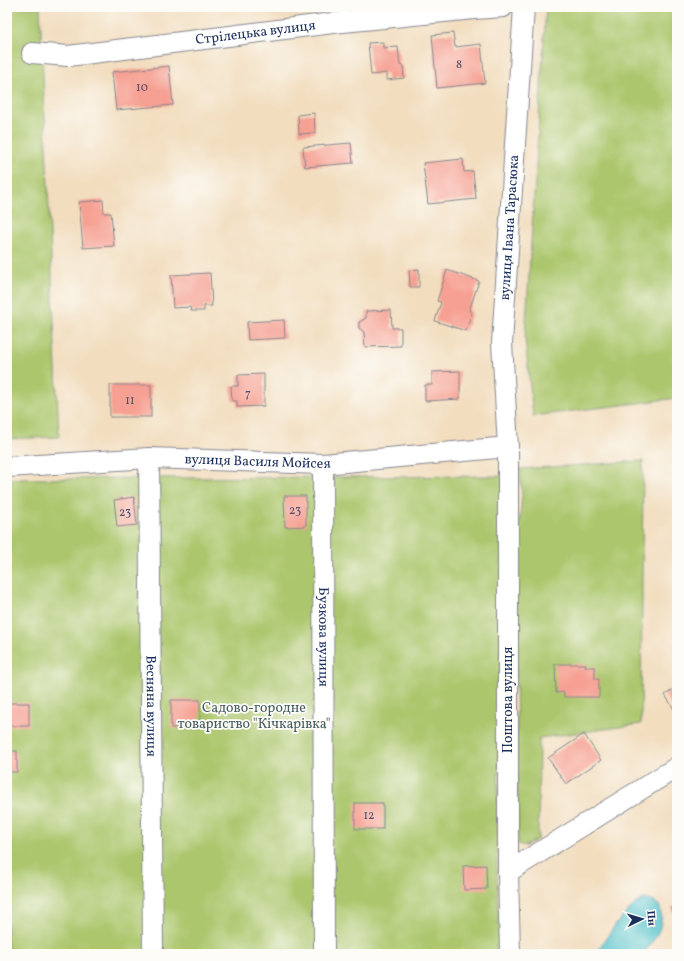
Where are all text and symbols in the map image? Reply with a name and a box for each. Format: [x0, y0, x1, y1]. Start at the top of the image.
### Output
street label: Стрілецька вулиця [194, 16, 317, 50]
house number: 8 [456, 57, 462, 73]
house number: 10 [136, 80, 148, 96]
street label: вулиця Івана Тарасюка [495, 154, 524, 301]
house number: 7 [245, 386, 251, 402]
house number: 11 [125, 393, 135, 409]
street label: вулиця Василя Мойсея [184, 450, 331, 474]
house number: 23 [289, 503, 301, 519]
house number: 23 [119, 505, 131, 521]
street label: Бузкова вулиця [314, 587, 333, 687]
street label: Поштова вулиця [499, 647, 518, 753]
street label: Весняна вулиця [141, 655, 161, 757]
park label: Садово-городне товариство "Кічкарівка" [177, 699, 331, 734]
house number: 12 [363, 808, 375, 824]
north arrow [622, 899, 662, 939]
text: Пн [642, 910, 659, 927]

